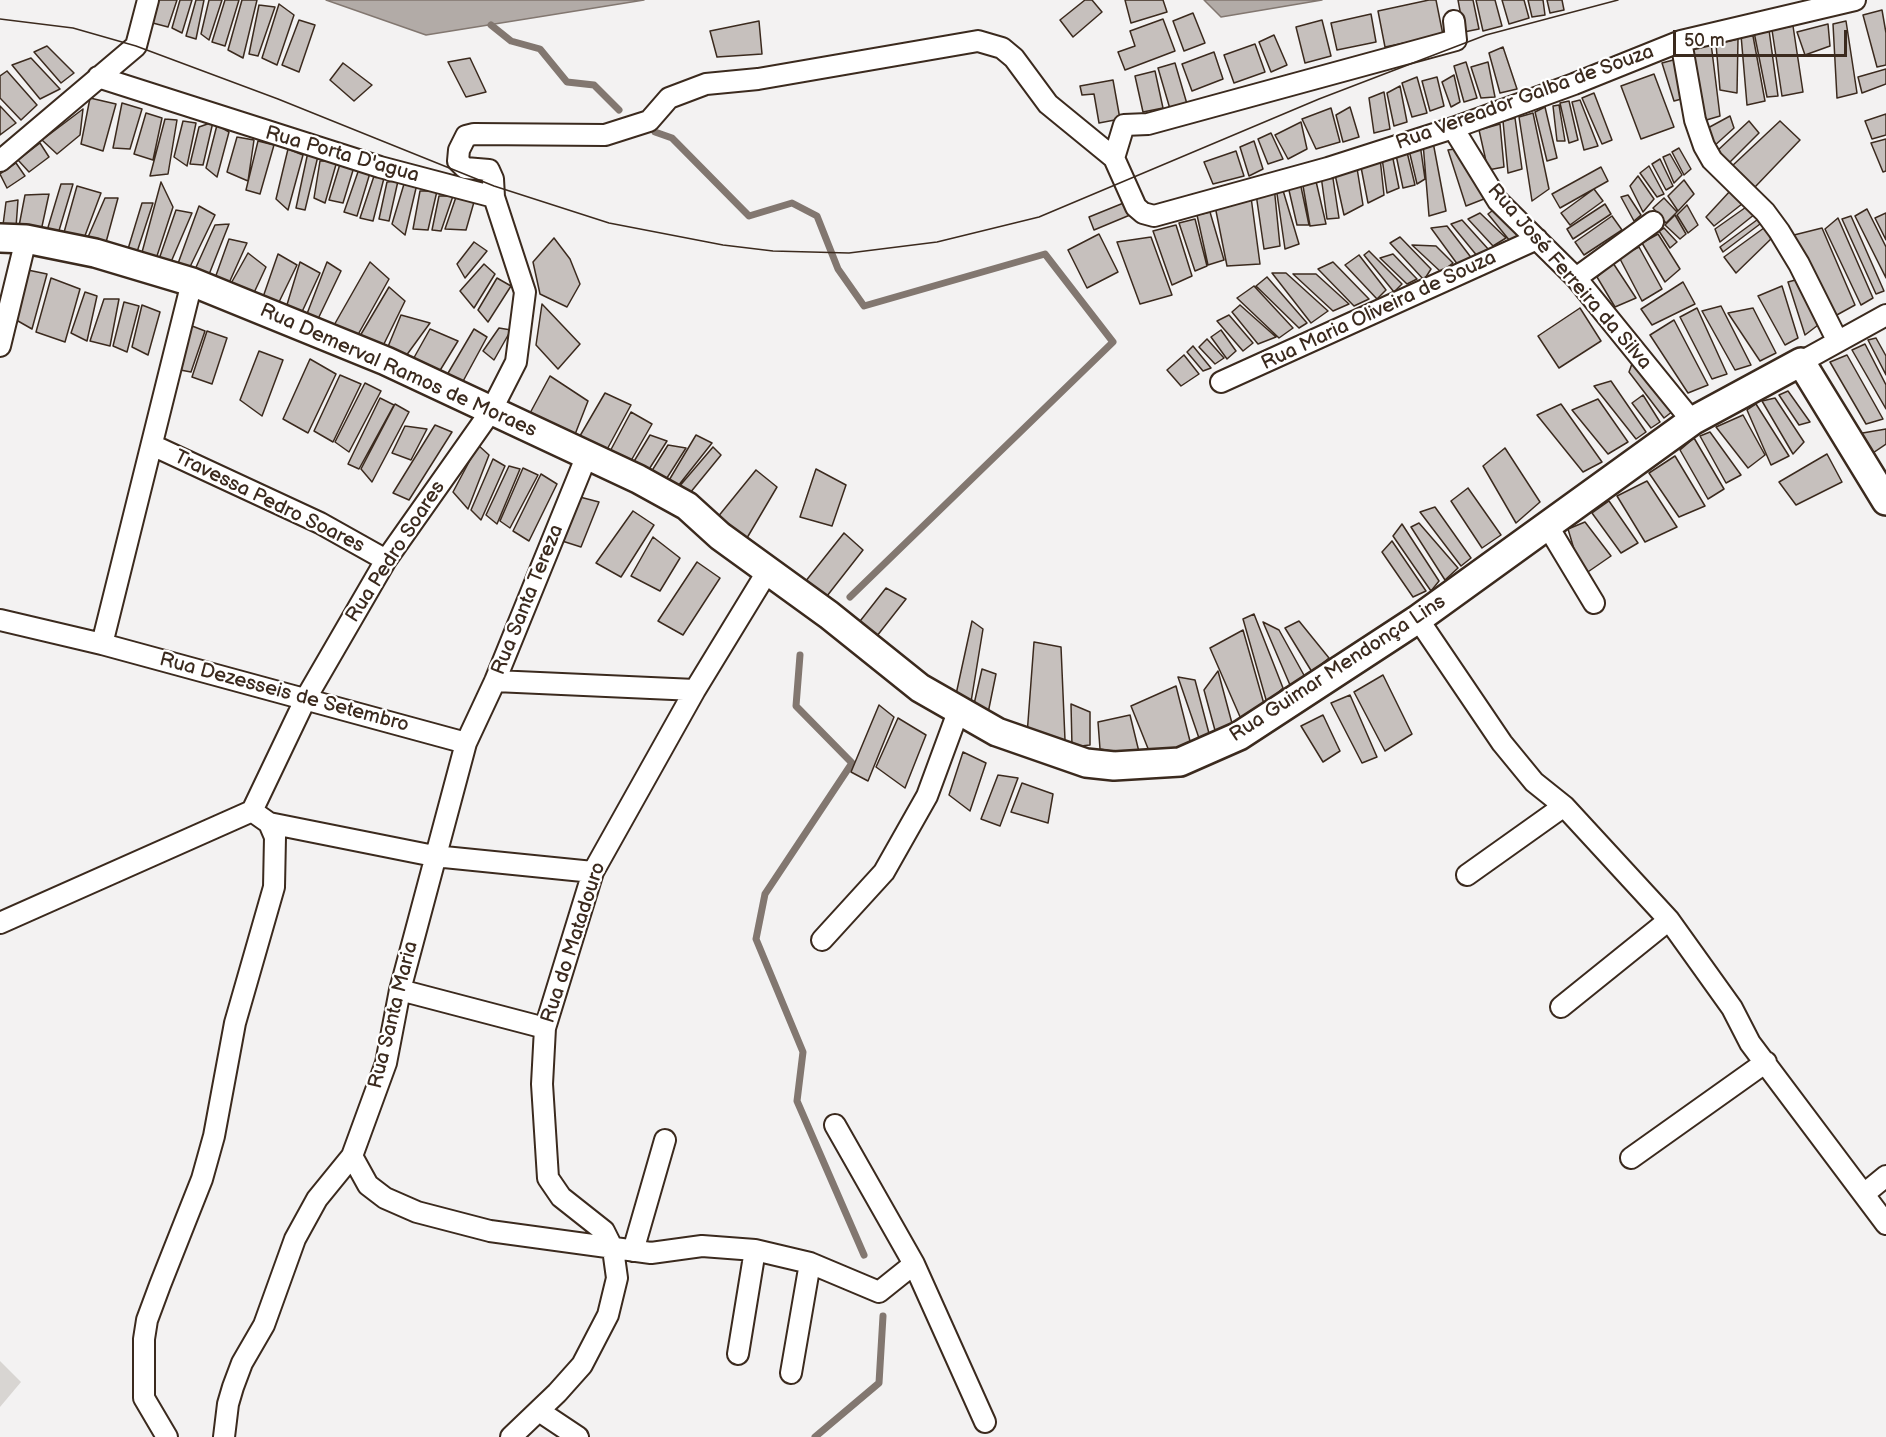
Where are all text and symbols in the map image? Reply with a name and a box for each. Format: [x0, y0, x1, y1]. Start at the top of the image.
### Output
scale bar [1676, 18, 1850, 56]
text: 50 m [1684, 30, 1725, 51]
street label: Rua Vereador Galba de Souza [1393, 40, 1657, 156]
street label: Rua Porta D'agua [262, 122, 422, 188]
street label: Rua José Ferreira da Silva [1482, 179, 1656, 375]
street label: Rua Maria Oliveira de Souza [1258, 246, 1500, 376]
street label: Rua Demerval Ramos de Moraes [256, 299, 540, 443]
street label: Travessa Pedro Soares [170, 445, 368, 559]
street label: Rua Pedro Soares [341, 477, 451, 627]
street label: Rua Santa Tereza [487, 521, 569, 679]
street label: Rua Guimar Mendonça Lins [1226, 590, 1450, 748]
street label: Rua Dezesseis de Setembro [157, 648, 411, 738]
street label: Rua do Matadouro [537, 860, 611, 1026]
street label: Rua Santa Maria [364, 939, 424, 1091]

